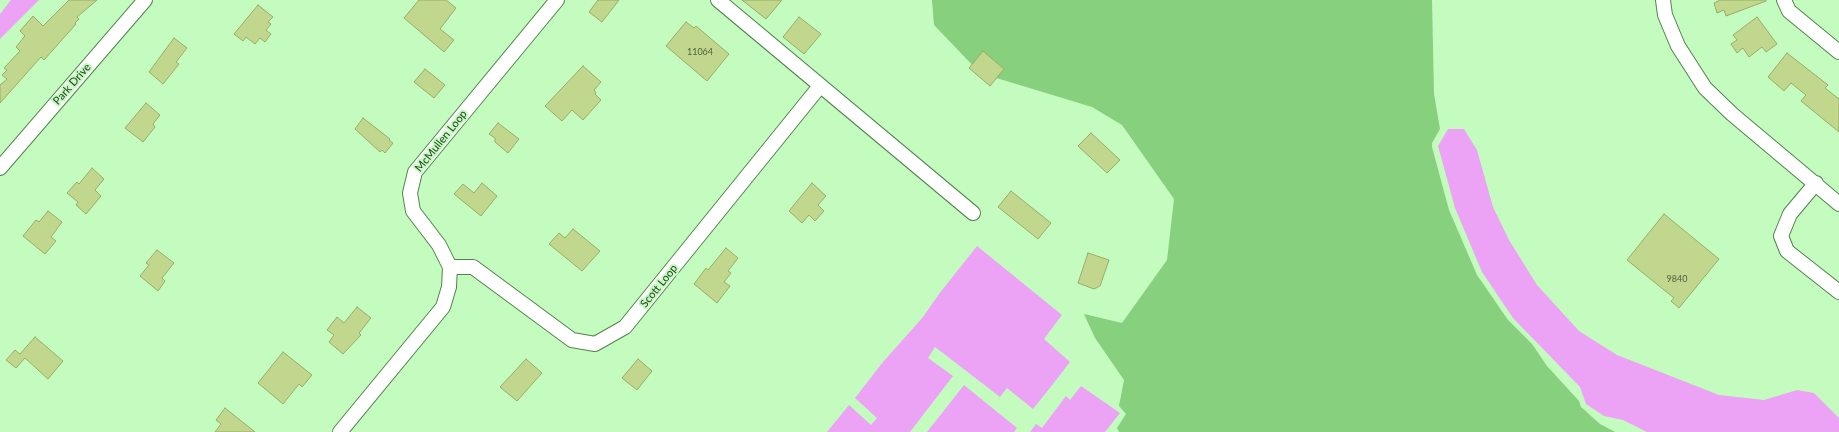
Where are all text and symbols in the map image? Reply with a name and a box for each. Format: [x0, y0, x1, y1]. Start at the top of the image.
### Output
house number: 11064 [687, 47, 713, 57]
street label: Park Drive [50, 61, 94, 107]
street label: McMullen Loop [412, 108, 470, 174]
street label: Scott Loop [638, 262, 680, 310]
house number: 9840 [1667, 274, 1687, 284]

